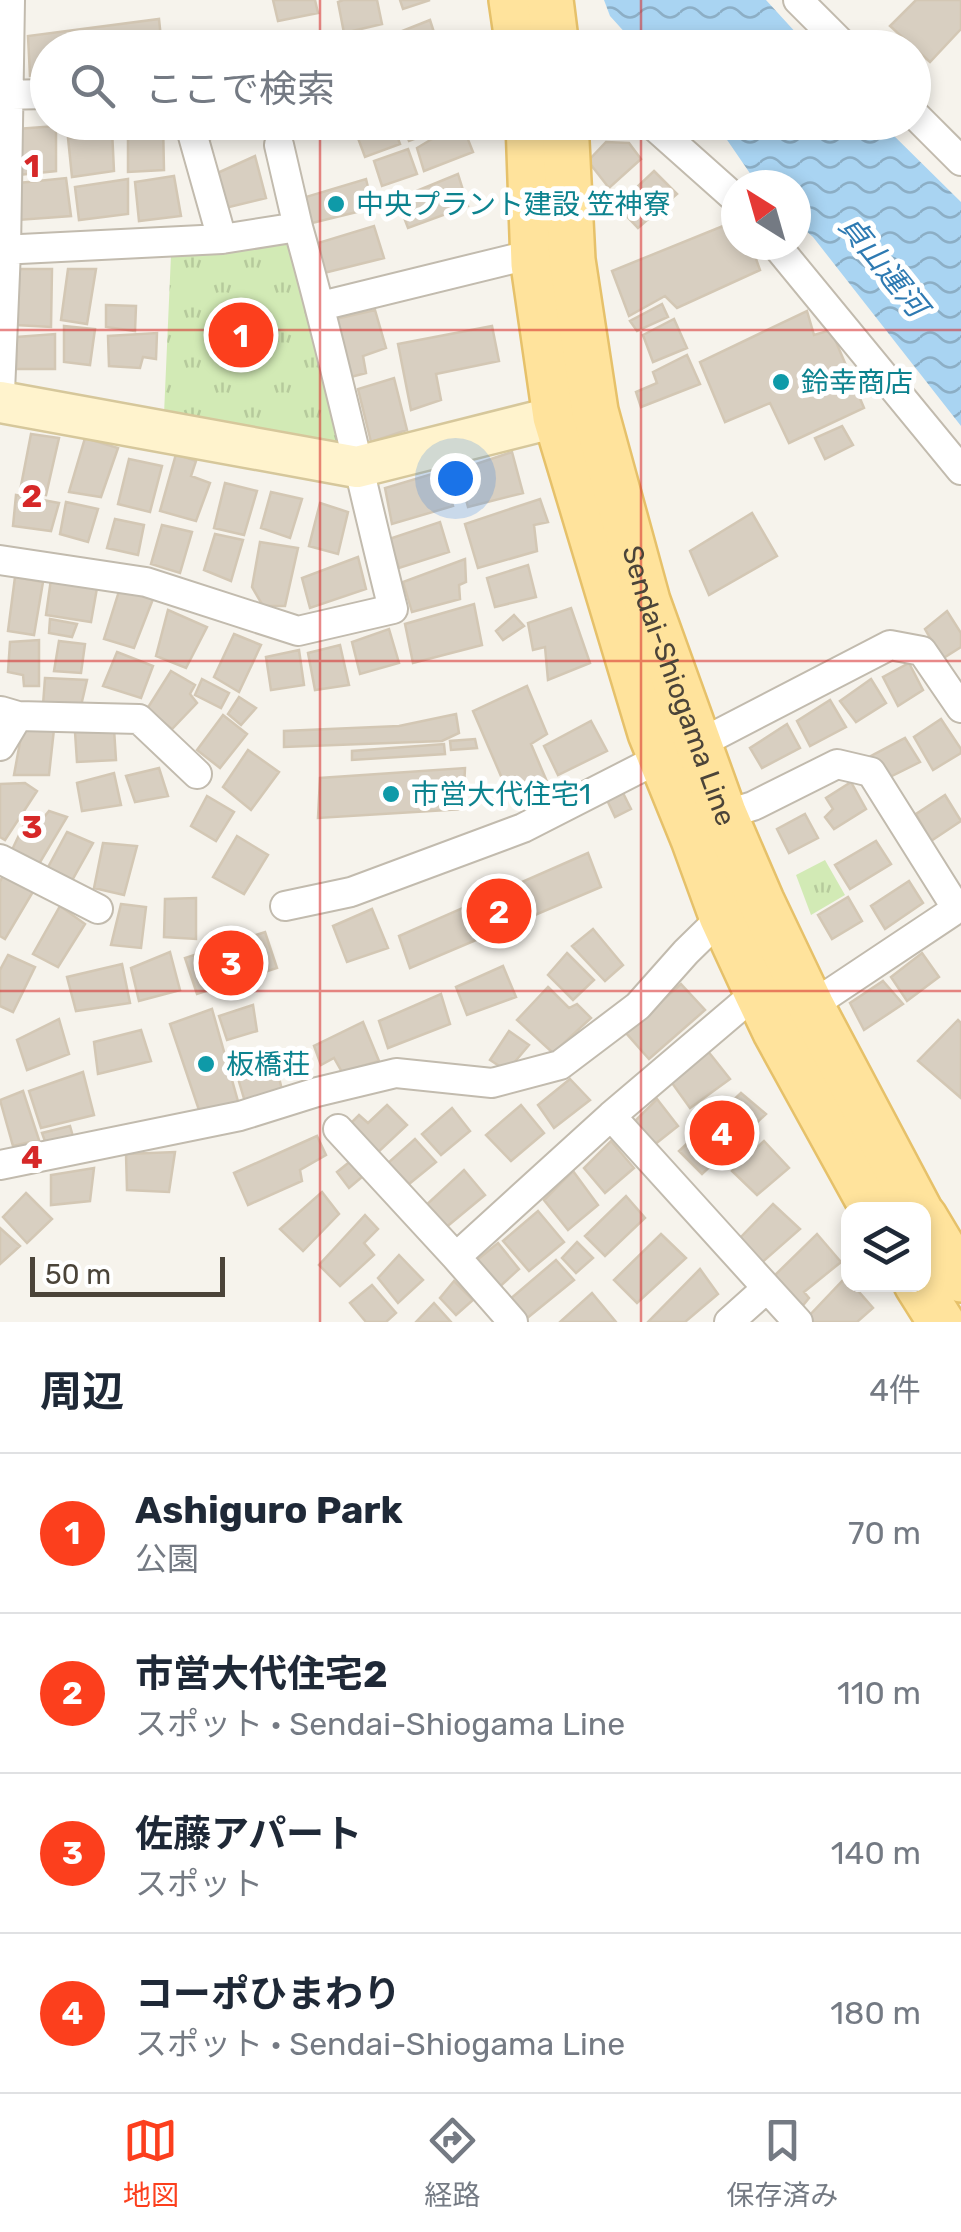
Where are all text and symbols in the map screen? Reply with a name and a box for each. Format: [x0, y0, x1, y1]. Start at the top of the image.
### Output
search box [30, 30, 931, 140]
icon: search [65, 58, 120, 113]
text: ここで検索 [145, 66, 335, 112]
text: 1 [24, 147, 40, 185]
north arrow [721, 170, 811, 260]
place label: 中央プラント建設 笠神寮 [356, 188, 671, 221]
marker: 中央プラント建設 笠神寮 [325, 193, 347, 215]
water label: 貞山運河 [831, 208, 938, 328]
pin: 1 [208, 298, 274, 372]
place label: 鈴幸商店 [801, 366, 913, 399]
marker: 鈴幸商店 [770, 371, 792, 393]
your location [430, 453, 481, 504]
text: 2 [22, 477, 42, 515]
street label: Sendai-Shiogama Line [616, 542, 743, 831]
place label: 市営大代住宅1 [411, 778, 591, 811]
marker: 市営大代住宅1 [380, 783, 402, 805]
text: 3 [21, 808, 43, 846]
pin: 2 [466, 874, 532, 948]
pin: 3 [198, 926, 264, 1000]
place label: 板橋荘 [226, 1048, 310, 1081]
marker: 板橋荘 [195, 1053, 217, 1075]
pin: 4 [690, 1096, 754, 1170]
text: 4 [21, 1138, 43, 1176]
map controls [841, 1202, 931, 1292]
button: layers [841, 1202, 931, 1292]
scale bar [30, 1252, 225, 1296]
text: 50 m [45, 1258, 111, 1291]
text: 周辺 [40, 1367, 124, 1417]
text: 4件 [869, 1371, 921, 1409]
text: Ashiguro Park [135, 1487, 403, 1533]
text: 1 [65, 1514, 80, 1552]
text: 70 m [848, 1514, 921, 1552]
text: 公園 [135, 1540, 199, 1578]
text: 市営大代住宅2 [135, 1651, 388, 1697]
text: 2 [62, 1674, 83, 1712]
text: 110 m [837, 1674, 921, 1712]
text: スポット · Sendai-Shiogama Line [135, 1705, 625, 1743]
text: 佐藤アパート [135, 1811, 362, 1857]
text: 3 [62, 1834, 83, 1872]
text: 140 m [831, 1834, 921, 1872]
text: スポット [135, 1865, 263, 1903]
text: コーポひまわり [135, 1971, 401, 2017]
text: 4 [62, 1994, 83, 2032]
text: 180 m [830, 1994, 921, 2032]
text: スポット · Sendai-Shiogama Line [135, 2025, 625, 2063]
tab: 地図 [123, 2113, 179, 2213]
tab: 経路 [424, 2113, 480, 2213]
tab: 保存済み [726, 2113, 838, 2213]

